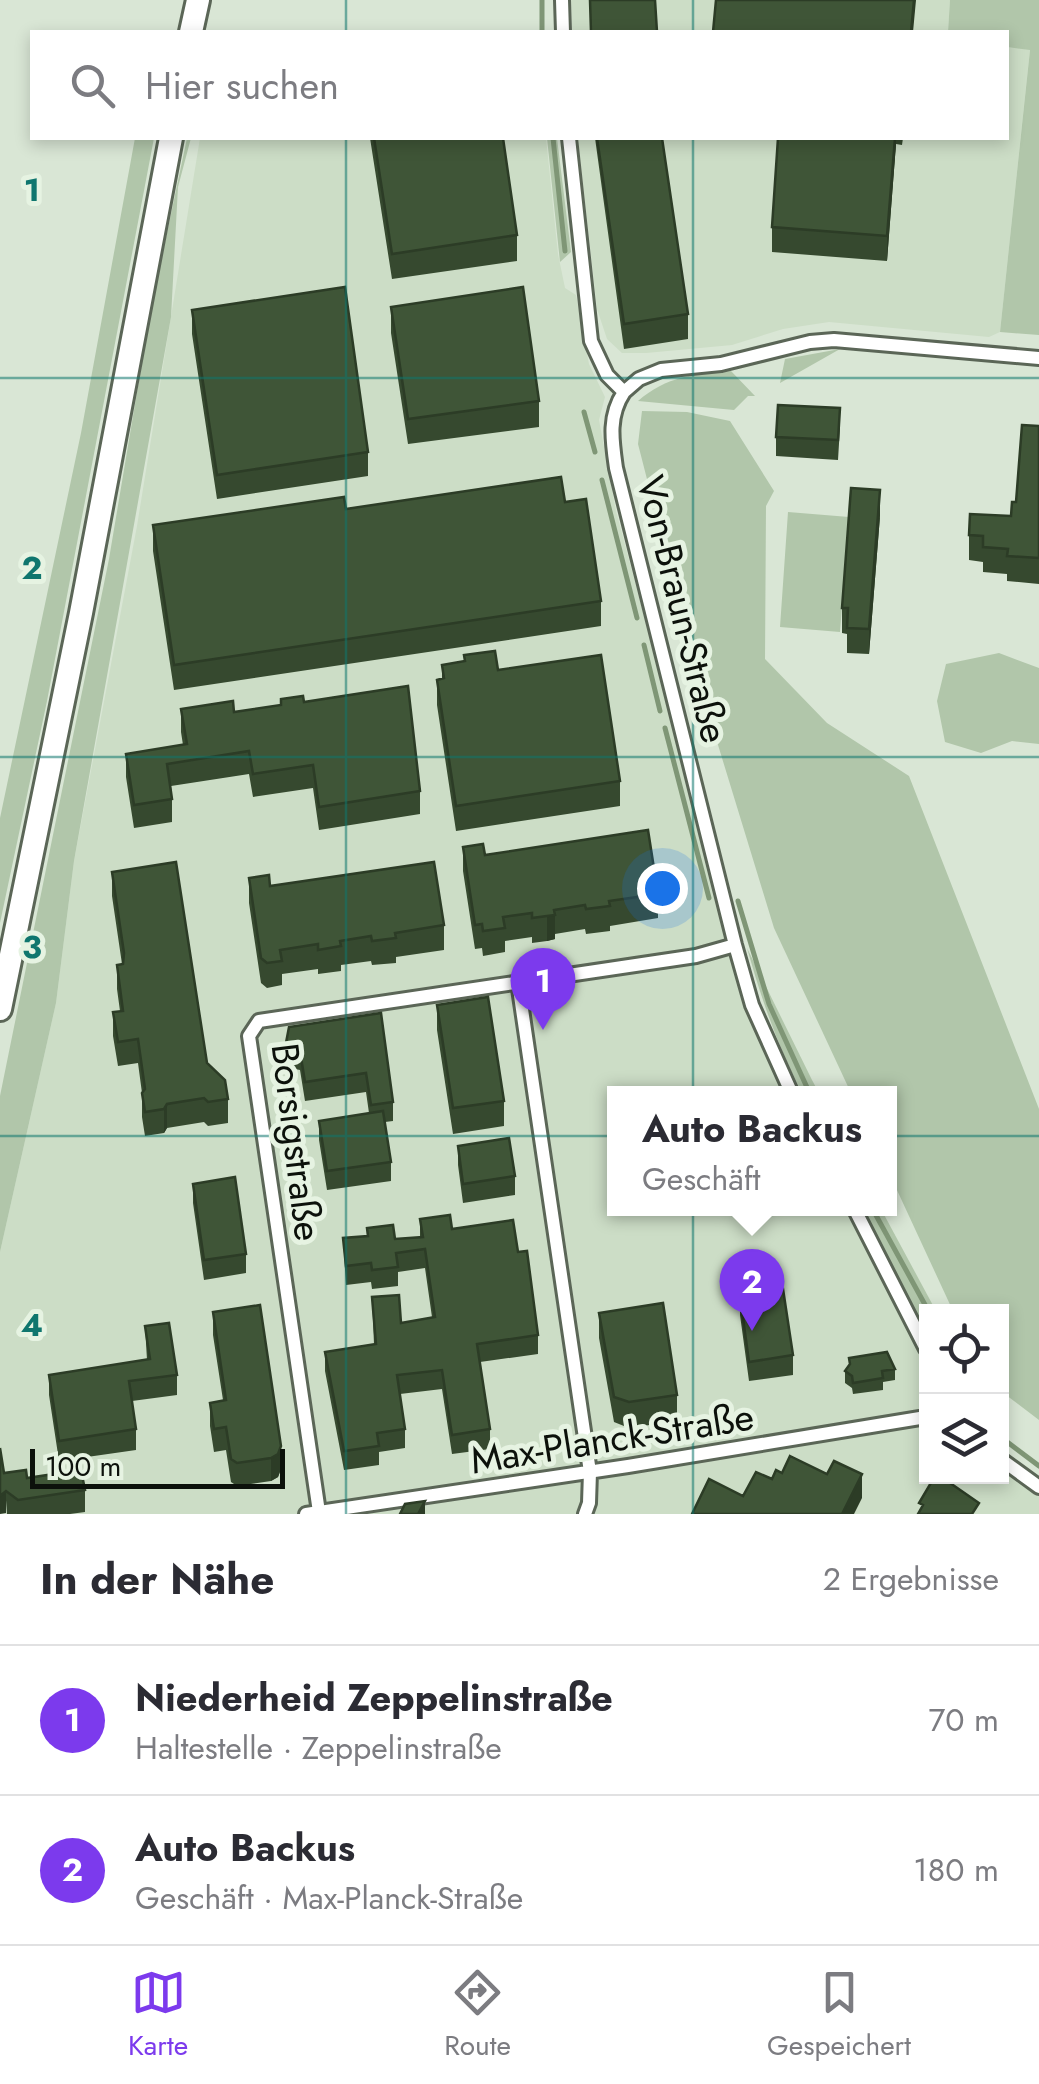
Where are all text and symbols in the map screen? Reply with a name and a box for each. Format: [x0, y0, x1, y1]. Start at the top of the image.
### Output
search box [30, 30, 1009, 140]
icon: search [65, 58, 120, 113]
text: Hier suchen [145, 58, 339, 113]
text: 1 [24, 167, 40, 213]
street label: Von-Braun-Straße [623, 470, 743, 748]
text: 2 [22, 545, 43, 591]
your location [637, 863, 688, 914]
text: 3 [22, 924, 42, 970]
pin: 1 [510, 948, 576, 1030]
street label: Borsigstraße [258, 1040, 336, 1244]
popup [607, 1086, 897, 1216]
text: Auto Backus [642, 1101, 862, 1156]
text: Geschäft [642, 1156, 761, 1202]
pin: 2 [720, 1248, 784, 1331]
text: 4 [21, 1302, 43, 1348]
map controls [919, 1304, 1009, 1484]
button: locate [919, 1304, 1009, 1394]
street label: Max-Planck-Straße [466, 1388, 758, 1488]
button: layers [919, 1394, 1009, 1484]
scale bar [30, 1444, 285, 1488]
text: 100 m [45, 1446, 121, 1487]
text: In der Nähe [40, 1549, 274, 1610]
text: 2 Ergebnisse [823, 1556, 999, 1602]
text: Niederheid Zeppelinstraße [135, 1670, 613, 1725]
text: 1 [64, 1697, 81, 1743]
text: 70 m [928, 1697, 999, 1743]
text: Haltestelle · Zeppelinstraße [135, 1725, 502, 1771]
text: Auto Backus [135, 1820, 355, 1875]
text: 2 [62, 1847, 83, 1893]
text: 180 m [913, 1847, 999, 1893]
text: Geschäft · Max-Planck-Straße [135, 1875, 523, 1921]
tab: Karte [128, 1965, 188, 2066]
tab: Route [444, 1965, 511, 2066]
tab: Gespeichert [767, 1965, 911, 2066]

